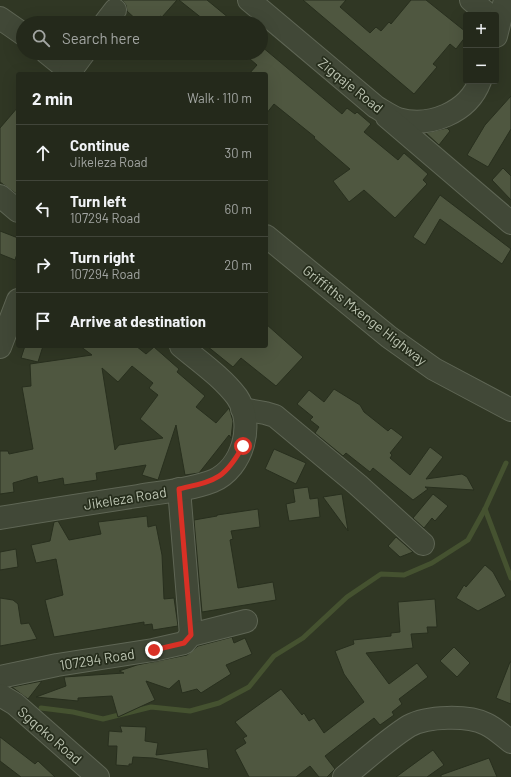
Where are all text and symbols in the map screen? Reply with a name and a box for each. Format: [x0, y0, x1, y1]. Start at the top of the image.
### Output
map controls [463, 12, 499, 84]
button: + [463, 12, 499, 48]
search box [16, 16, 268, 60]
icon: search [30, 27, 52, 49]
text: Search here [62, 29, 140, 47]
button: − [463, 48, 499, 84]
street label: Zigqaje Road [315, 54, 387, 116]
text: 2 min [32, 88, 73, 108]
text: Walk · 110 m [187, 90, 252, 106]
text: Continue [70, 136, 130, 154]
icon: ahead [32, 142, 54, 164]
text: 30 m [225, 145, 252, 161]
text: Jikeleza Road [70, 154, 148, 170]
text: Turn left [70, 192, 126, 210]
icon: left [32, 198, 54, 220]
text: 60 m [225, 201, 252, 217]
text: 107294 Road [70, 210, 140, 226]
text: Turn right [70, 248, 135, 266]
icon: right [32, 254, 54, 276]
text: 20 m [224, 257, 252, 273]
street label: Griffiths Mxenge Highway [300, 261, 431, 369]
text: 107294 Road [70, 266, 140, 282]
icon: arrive [32, 310, 54, 332]
text: Arrive at destination [70, 312, 206, 330]
route start [234, 437, 252, 455]
street label: Jikeleza Road [82, 483, 168, 513]
route end [145, 641, 163, 659]
street label: 107294 Road [58, 645, 136, 673]
street label: Sgqoko Road [15, 703, 85, 767]

